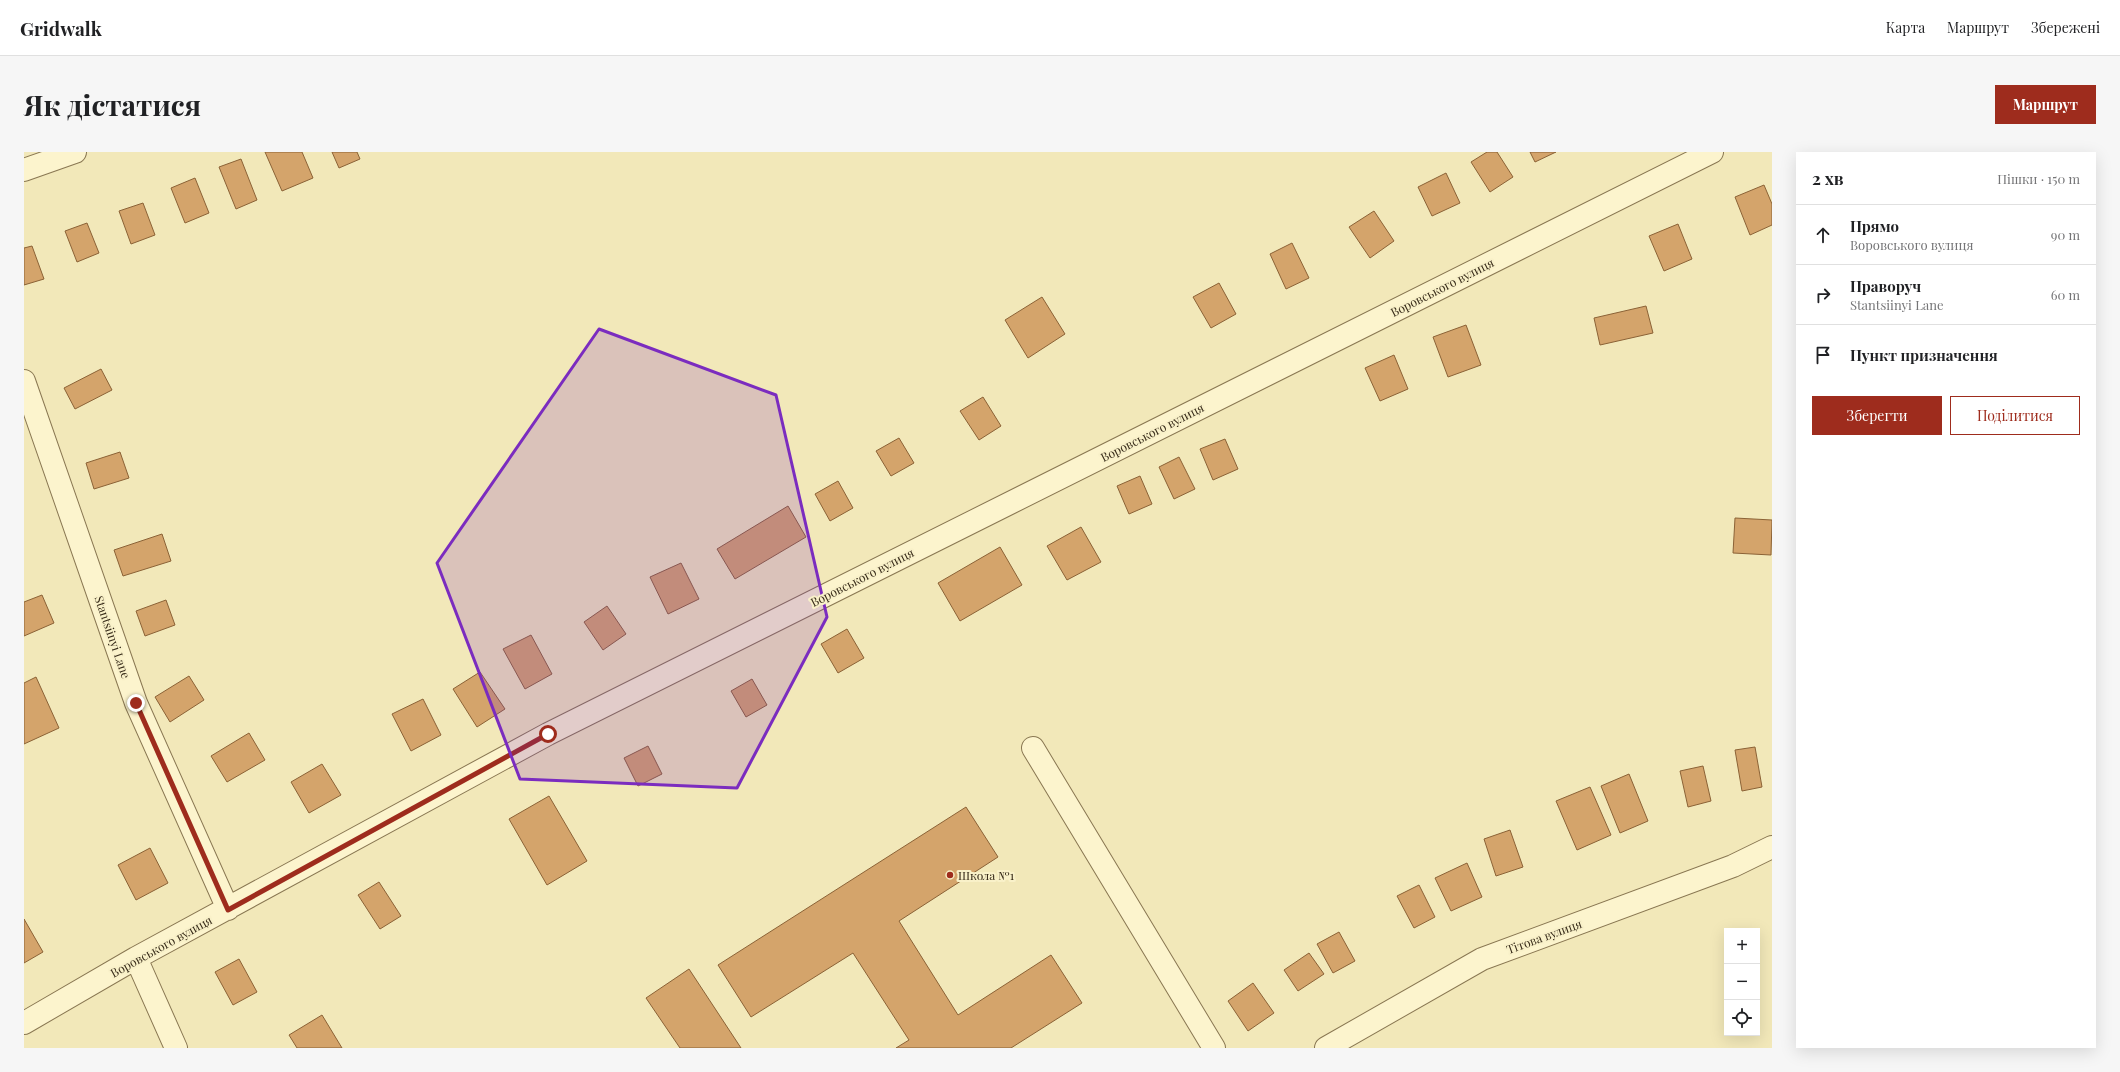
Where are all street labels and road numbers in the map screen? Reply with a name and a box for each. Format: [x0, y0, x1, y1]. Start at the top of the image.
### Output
street label: Воровського вулиця [1388, 254, 1497, 320]
street label: Воровського вулиця [1098, 399, 1207, 465]
street label: Воровського вулиця [808, 544, 917, 610]
street label: Stantsiinyi Lane [91, 594, 135, 680]
street label: Воровського вулиця [107, 911, 215, 981]
street label: Тітова вулиця [1504, 915, 1584, 957]

